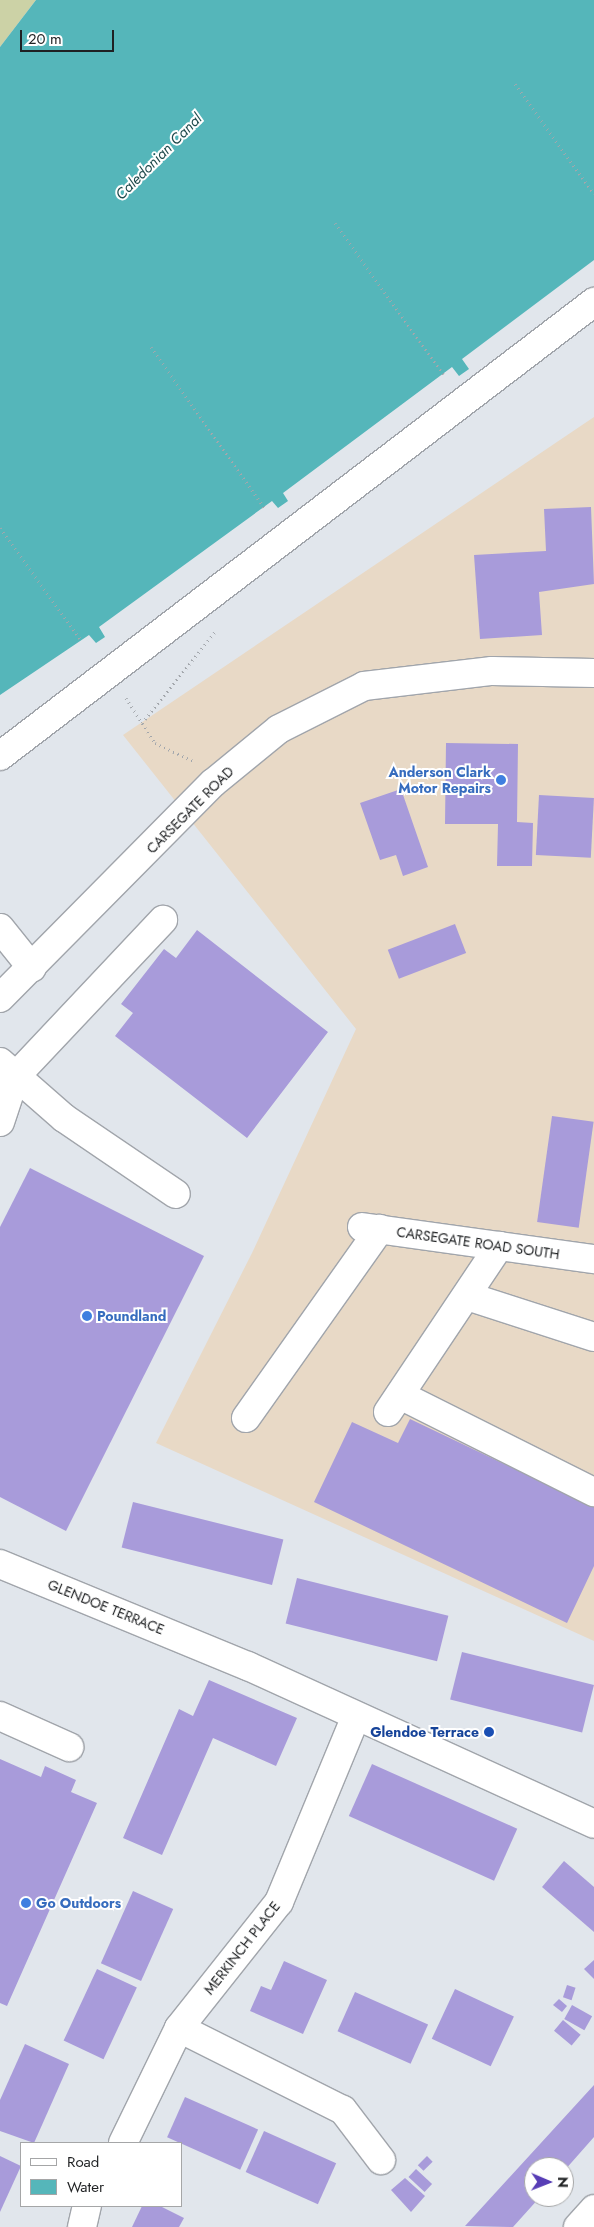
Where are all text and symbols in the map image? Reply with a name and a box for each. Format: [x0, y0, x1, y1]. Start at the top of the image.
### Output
scale bar [22, 20, 116, 52]
text: 20 m [28, 28, 62, 50]
water label: Caledonian Canal [112, 110, 206, 204]
street label: CARSEGATE ROAD [143, 763, 237, 857]
place label: Anderson Clark Motor Repairs [388, 764, 491, 796]
marker: Anderson Clark Motor Repairs [495, 774, 507, 786]
street label: CARSEGATE ROAD SOUTH [395, 1223, 561, 1263]
place label: Poundland [97, 1308, 166, 1324]
marker: Poundland [81, 1310, 93, 1322]
street label: GLENDOE TERRACE [45, 1576, 167, 1638]
place label: Glendoe Terrace [370, 1724, 479, 1740]
marker: Glendoe Terrace [483, 1726, 495, 1738]
place label: Go Outdoors [36, 1895, 121, 1911]
marker: Go Outdoors [20, 1897, 32, 1909]
street label: MERKINCH PLACE [200, 1898, 284, 1998]
legend [20, 2142, 182, 2207]
text: Road [67, 2151, 99, 2173]
north arrow [524, 2157, 574, 2207]
text: Water [67, 2176, 104, 2198]
text: N [553, 2177, 573, 2188]

